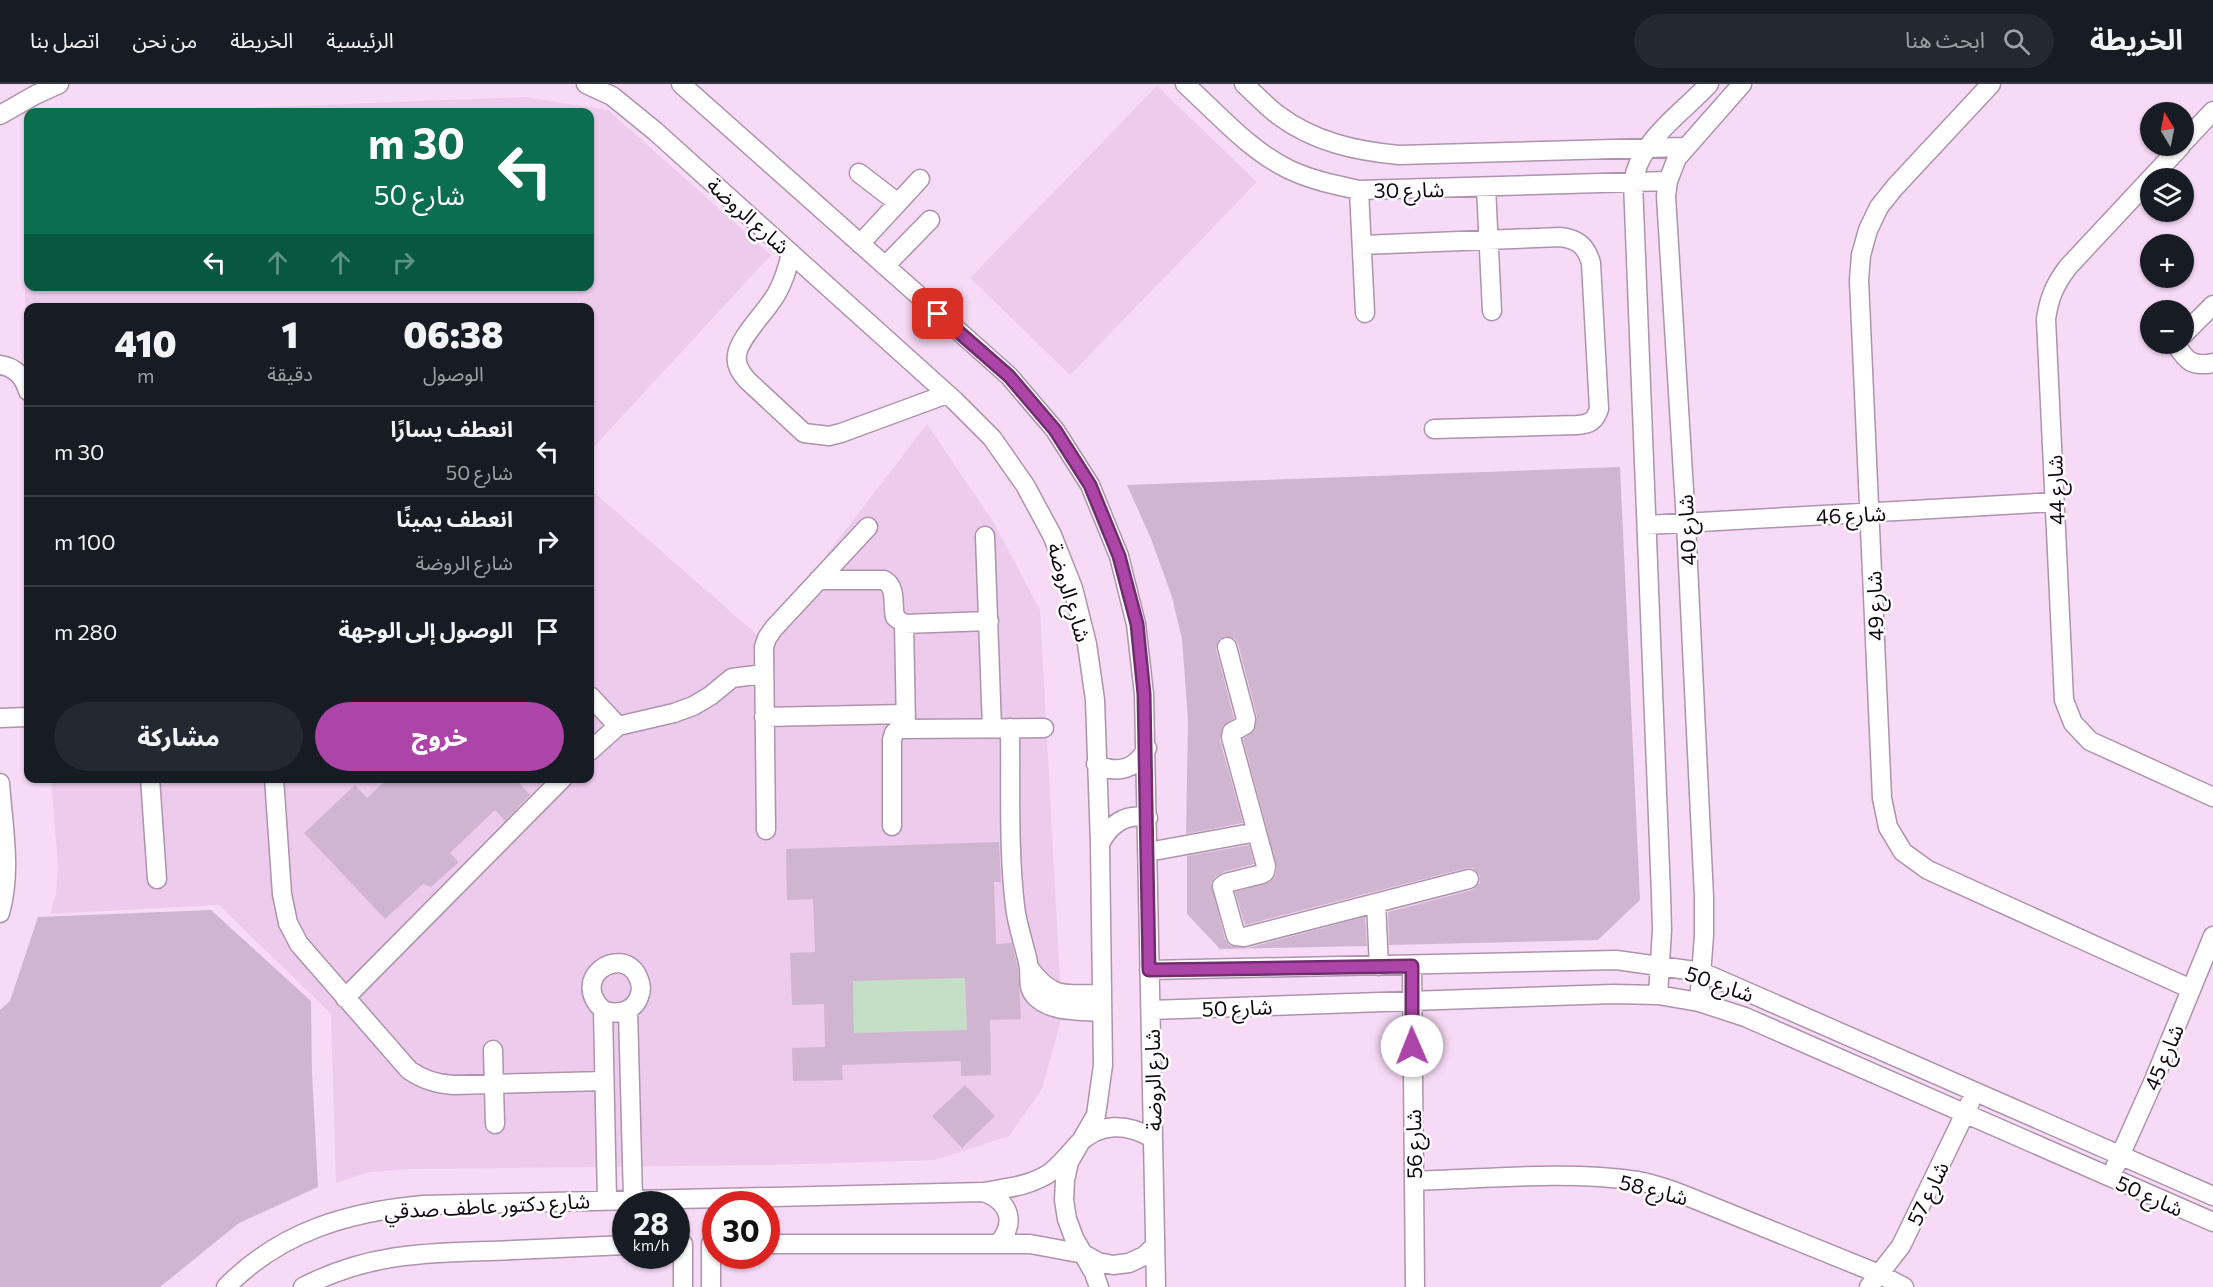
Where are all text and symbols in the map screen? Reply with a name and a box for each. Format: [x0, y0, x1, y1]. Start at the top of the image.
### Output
search box [1634, 14, 2054, 68]
text: الخريطة [2090, 22, 2183, 56]
icon: search [2000, 25, 2033, 58]
text: ابحث هنا [1905, 26, 1985, 53]
text: اتصل بنا [30, 27, 100, 52]
text: من نحن [133, 27, 197, 52]
text: الخريطة [230, 27, 293, 52]
text: الرئيسية [326, 27, 394, 52]
north arrow [2140, 102, 2194, 156]
map controls [2140, 102, 2194, 354]
text: 30 m [368, 116, 465, 168]
icon: left [486, 132, 564, 210]
button: layers [2140, 168, 2194, 222]
street label: شارع الروضة [700, 171, 795, 261]
street label: شارع 30 [1373, 176, 1445, 206]
text: شارع 50 [374, 178, 465, 211]
button: + [2140, 234, 2194, 288]
icon: left [198, 246, 231, 279]
icon: ahead [261, 246, 294, 279]
icon: ahead [324, 246, 357, 279]
icon: right [387, 246, 420, 279]
pin [912, 288, 963, 339]
icon: arrive [921, 297, 954, 330]
button: − [2140, 300, 2194, 354]
text: 1 [282, 311, 298, 355]
text: 06:38 [403, 311, 504, 355]
text: 410 [114, 320, 177, 364]
text: دقيقة [267, 361, 313, 385]
text: الوصول [423, 361, 484, 385]
text: m [137, 363, 154, 387]
text: انعطف يسارًا [391, 415, 513, 442]
icon: left [531, 435, 564, 468]
text: 30 m [54, 438, 104, 465]
street label: شارع 44 [2041, 454, 2073, 525]
text: شارع 50 [446, 460, 513, 484]
street label: شارع 40 [1672, 494, 1704, 566]
street label: شارع 46 [1815, 500, 1887, 532]
text: انعطف يمينًا [396, 505, 513, 532]
icon: right [531, 525, 564, 558]
text: 100 m [54, 528, 116, 555]
street label: شارع الروضة [1039, 539, 1097, 646]
text: شارع الروضة [416, 550, 513, 574]
street label: شارع 49 [1860, 570, 1892, 642]
icon: arrive [531, 615, 564, 648]
text: الوصول إلى الوجهة [338, 616, 513, 643]
text: 280 m [54, 618, 117, 645]
button: مشاركة [54, 702, 303, 771]
button: خروج [315, 702, 564, 771]
street label: شارع 50 [1681, 960, 1758, 1010]
street label: شارع 50 [1201, 993, 1273, 1025]
position arrow [1380, 1014, 1444, 1078]
street label: شارع 45 [2138, 1020, 2192, 1095]
street label: شارع الروضة [1139, 1029, 1169, 1131]
street label: شارع 56 [1400, 1109, 1430, 1179]
street label: شارع 57 [1901, 1157, 1957, 1231]
street label: شارع 58 [1616, 1168, 1691, 1213]
street label: شارع 50 [2111, 1169, 2187, 1224]
street label: شارع دكتور عاطف صدقي [383, 1187, 591, 1228]
speed limit sign: 30 [702, 1191, 780, 1269]
text: 28 [633, 1204, 669, 1241]
text: km/h [633, 1236, 669, 1254]

